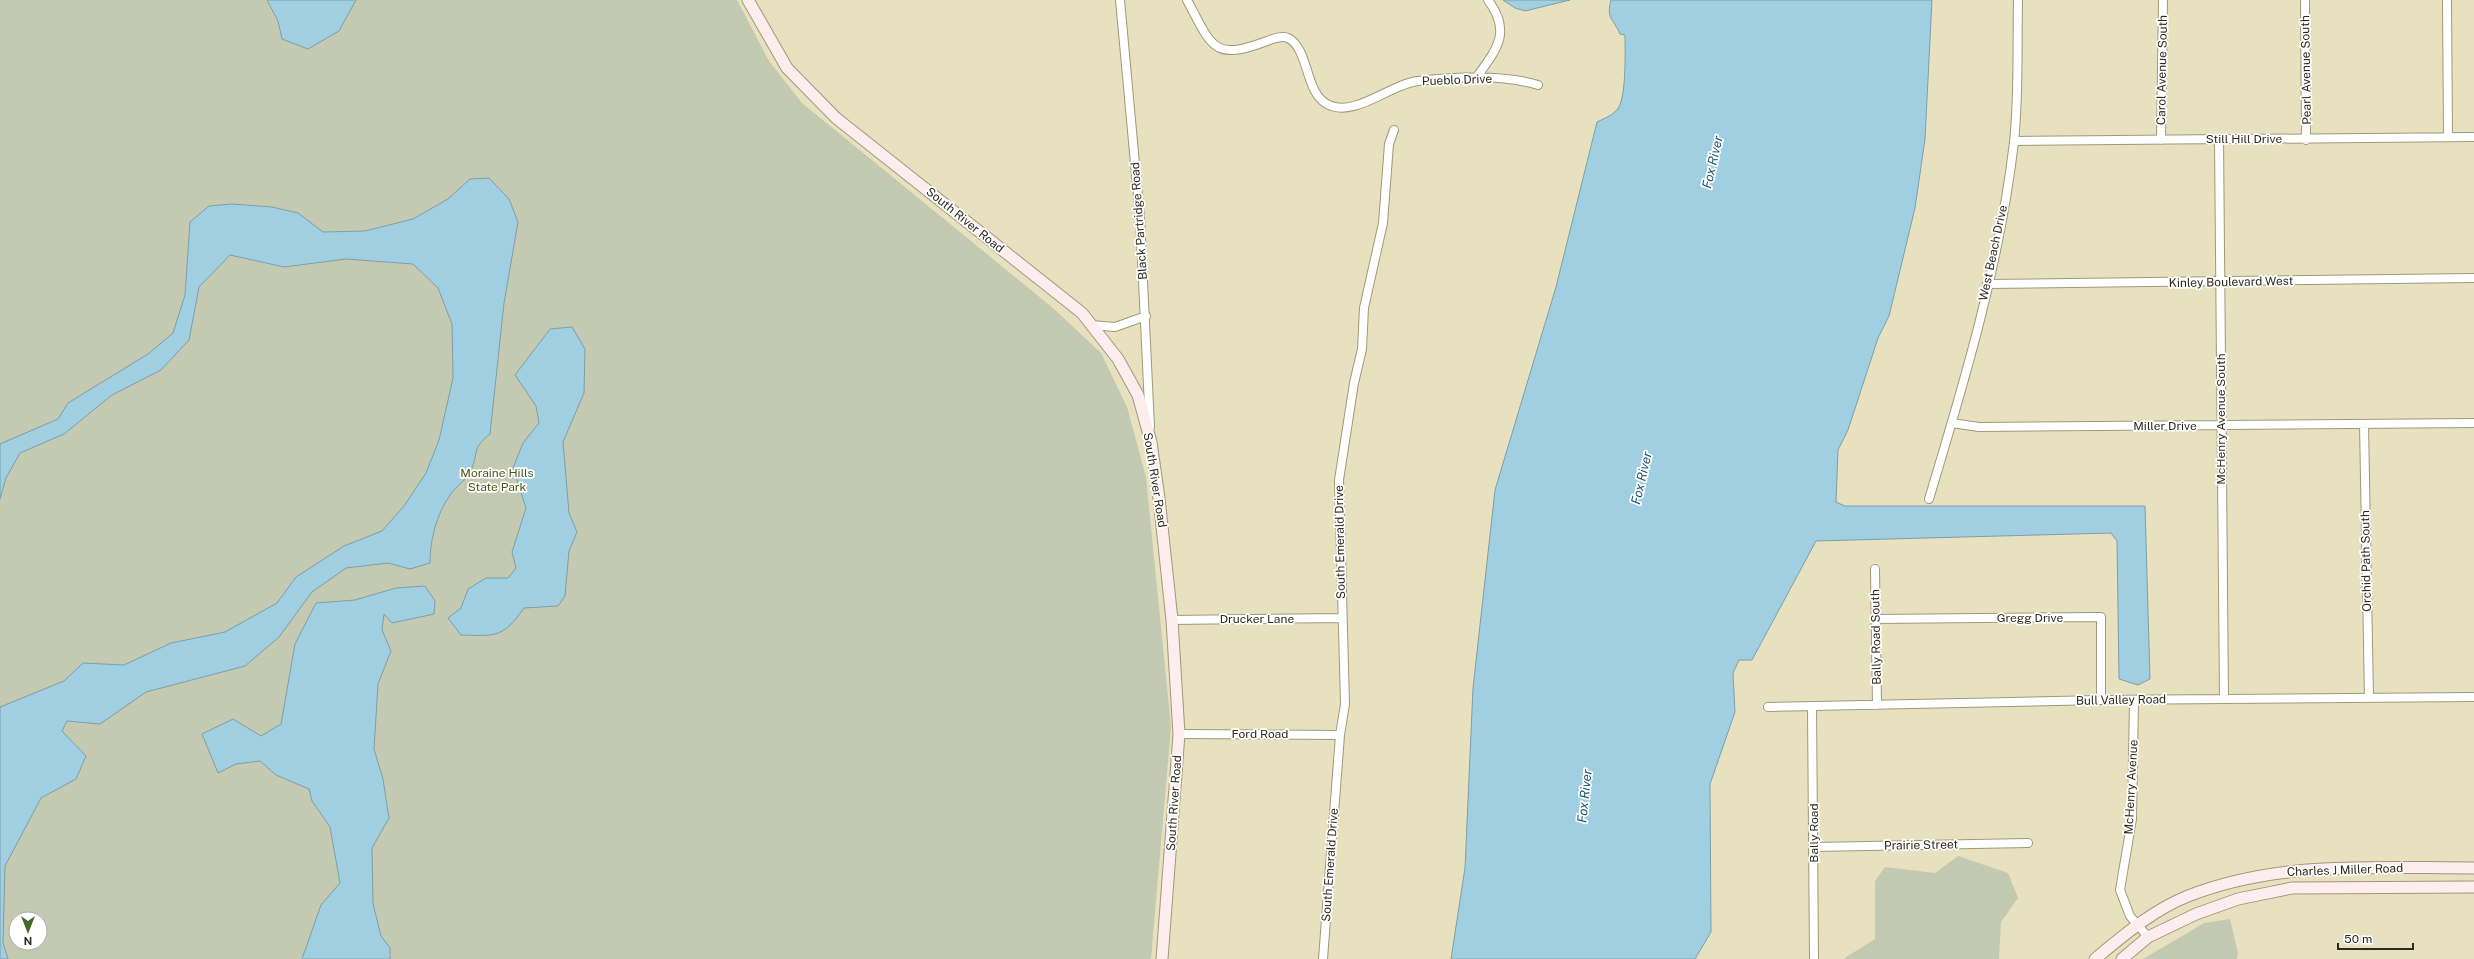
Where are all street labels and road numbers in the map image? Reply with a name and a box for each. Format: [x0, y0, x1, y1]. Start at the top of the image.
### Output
street label: Carol Avenue South [2154, 15, 2170, 125]
street label: Pearl Avenue South [2298, 15, 2314, 125]
street label: Pueblo Drive [1422, 72, 1493, 88]
street label: Still Hill Drive [2206, 132, 2282, 146]
street label: Black Partridge Road [1128, 162, 1150, 280]
street label: South River Road [923, 184, 1007, 256]
street label: West Beach Drive [1976, 204, 2010, 302]
street label: Kinley Boulevard West [2169, 274, 2294, 290]
street label: McHenry Avenue South [2214, 353, 2228, 485]
street label: Miller Drive [2133, 419, 2197, 433]
street label: South River Road [1141, 431, 1169, 529]
street label: South Emerald Drive [1332, 485, 1348, 599]
street label: Orchid Path South [2358, 510, 2374, 612]
street label: Bally Road South [1868, 589, 1884, 685]
street label: Gregg Drive [1997, 611, 2063, 625]
street label: Drucker Lane [1220, 612, 1294, 626]
street label: Bull Valley Road [2076, 692, 2166, 708]
street label: Ford Road [1232, 727, 1288, 741]
street label: McHenry Avenue [2122, 739, 2140, 835]
street label: South River Road [1164, 755, 1184, 851]
street label: Bally Road [1807, 803, 1821, 863]
street label: South Emerald Drive [1319, 807, 1341, 922]
street label: Prairie Street [1884, 837, 1959, 853]
street label: Charles J Miller Road [2287, 861, 2403, 879]

